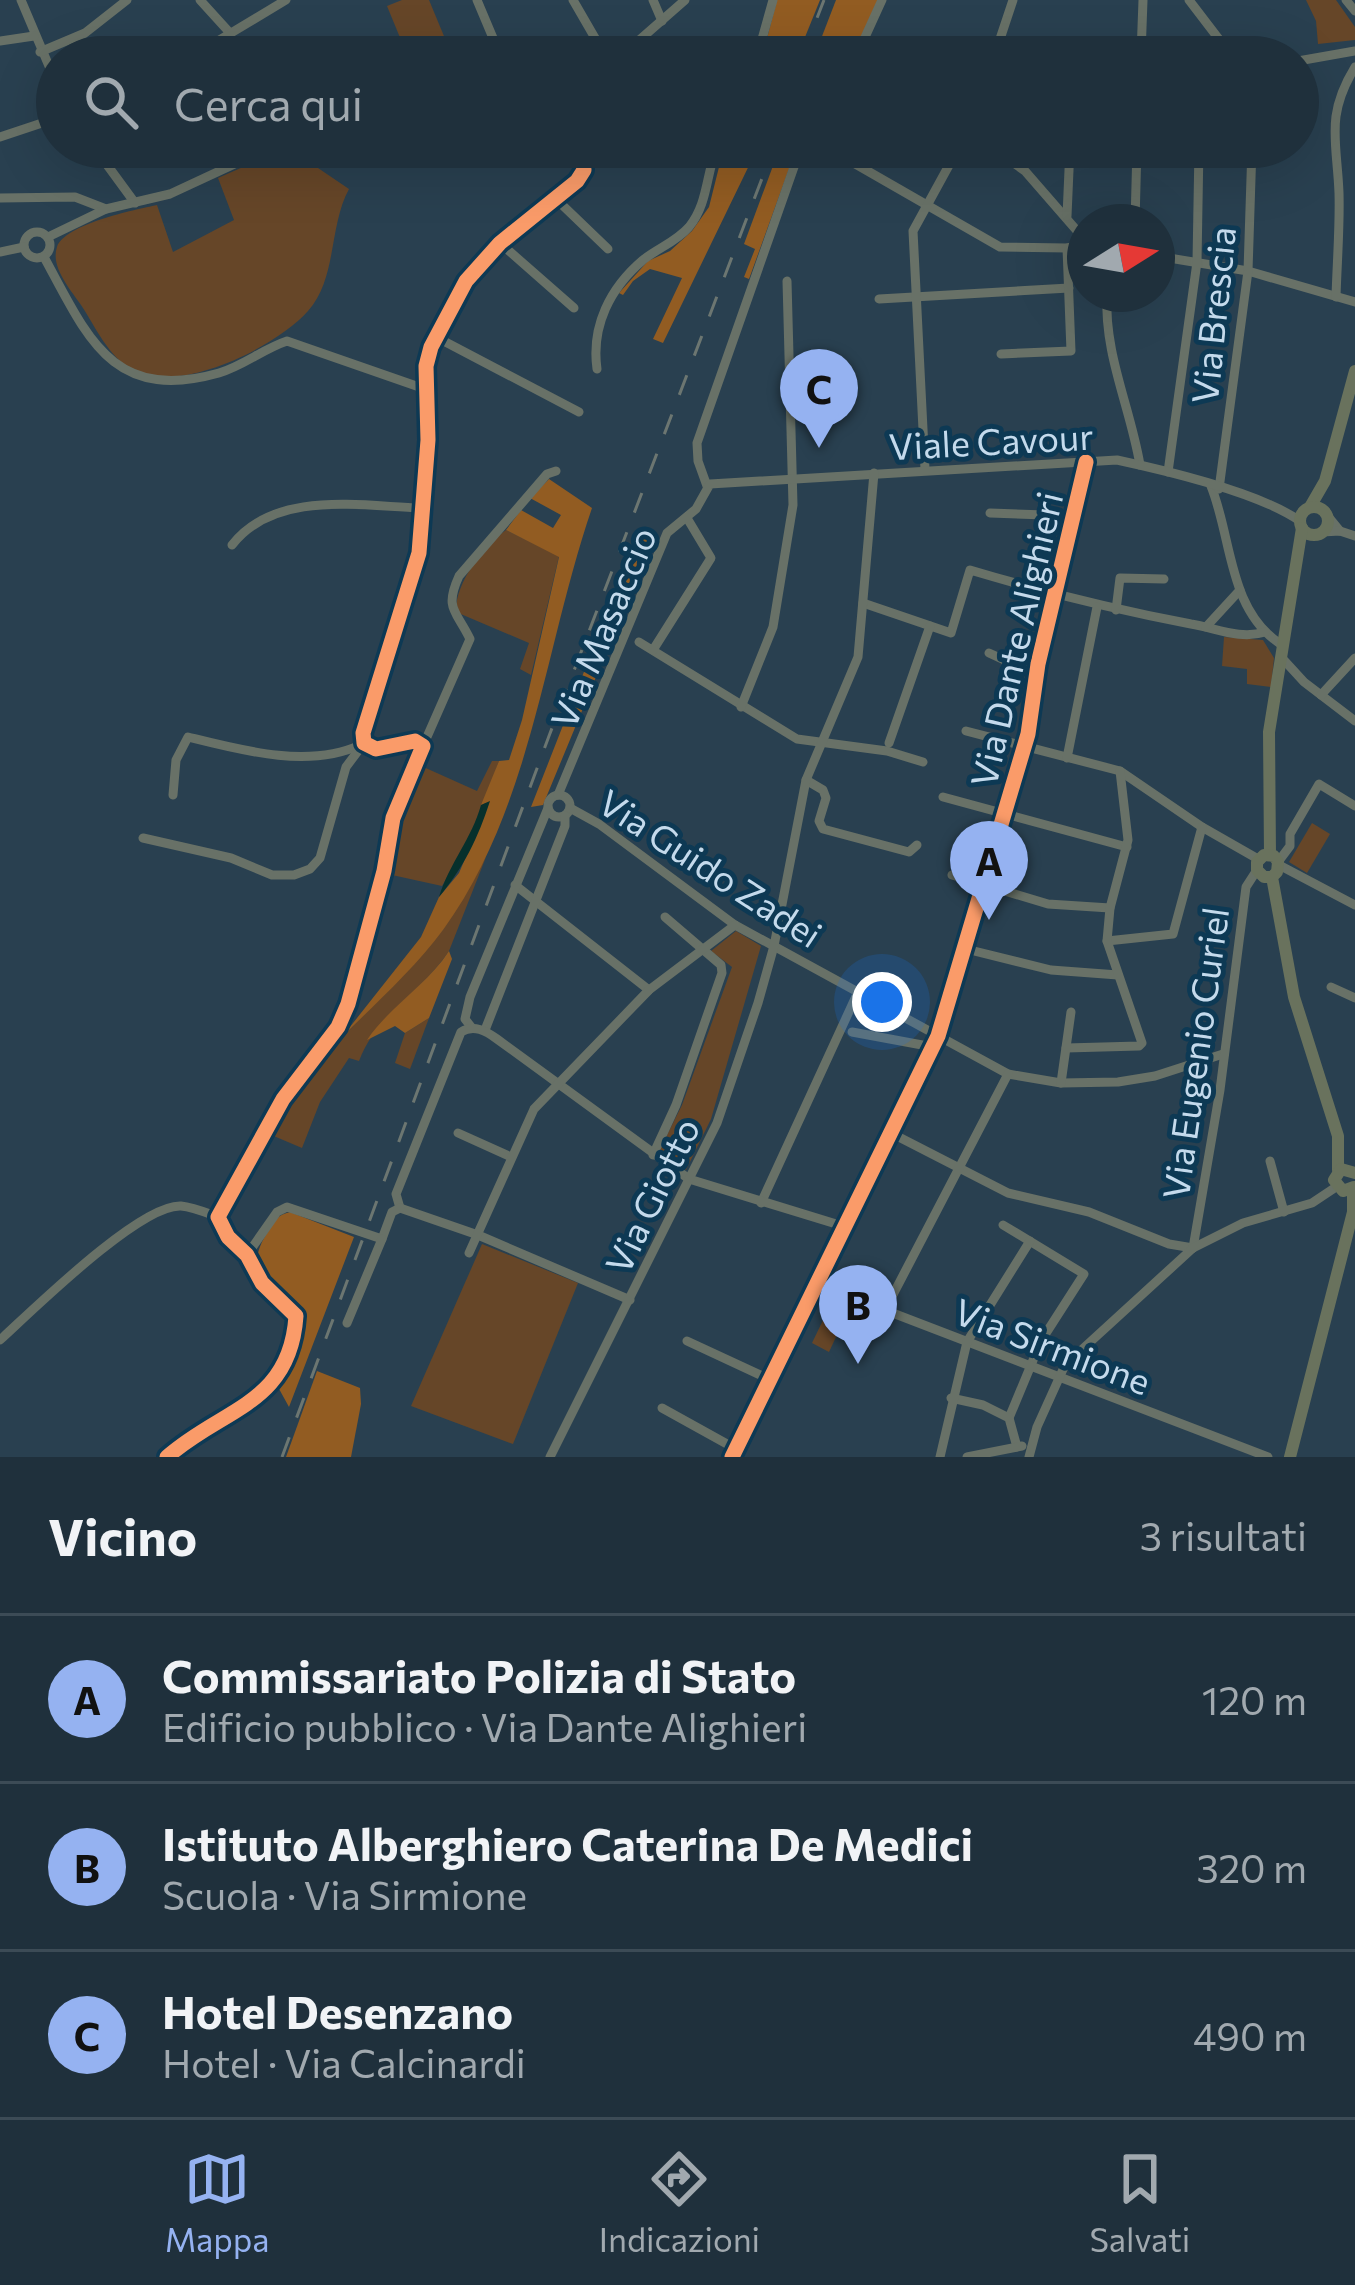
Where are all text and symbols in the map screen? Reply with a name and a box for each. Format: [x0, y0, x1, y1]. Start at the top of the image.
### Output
search box [36, 36, 1319, 168]
icon: search [78, 69, 144, 135]
text: Cerca qui [174, 75, 363, 130]
north arrow [1067, 204, 1175, 312]
street label: Via Brescia [1181, 224, 1243, 406]
pin: C [780, 349, 858, 448]
street label: Viale Cavour [888, 413, 1094, 467]
street label: Via Dante Alighieri [960, 487, 1070, 791]
street label: Via Masaccio [540, 520, 664, 734]
street label: Via Guido Zadei [591, 779, 831, 955]
pin: A [950, 821, 1028, 920]
street label: Via Eugenio Curiel [1152, 904, 1236, 1202]
your location [852, 972, 912, 1032]
street label: Via Giotto [595, 1110, 707, 1280]
pin: B [819, 1265, 897, 1364]
street label: Via Sirmione [949, 1288, 1157, 1402]
text: Vicino [48, 1504, 197, 1567]
text: 3 risultati [1140, 1511, 1307, 1559]
text: Commissariato Polizia di Stato [162, 1647, 796, 1702]
text: A [73, 1675, 101, 1723]
text: 120 m [1202, 1675, 1307, 1723]
text: Edificio pubblico · Via Dante Alighieri [162, 1702, 807, 1750]
text: Istituto Alberghiero Caterina De Medici [162, 1815, 973, 1870]
text: B [74, 1843, 100, 1891]
text: 320 m [1196, 1843, 1307, 1891]
text: Scuola · Via Sirmione [162, 1870, 527, 1918]
text: Hotel Desenzano [162, 1983, 513, 2038]
text: C [74, 2011, 100, 2059]
text: 490 m [1193, 2011, 1307, 2059]
text: Hotel · Via Calcinardi [162, 2038, 526, 2086]
tab: Mappa [165, 2146, 270, 2259]
tab: Indicazioni [599, 2146, 760, 2259]
tab: Salvati [1089, 2146, 1190, 2259]

